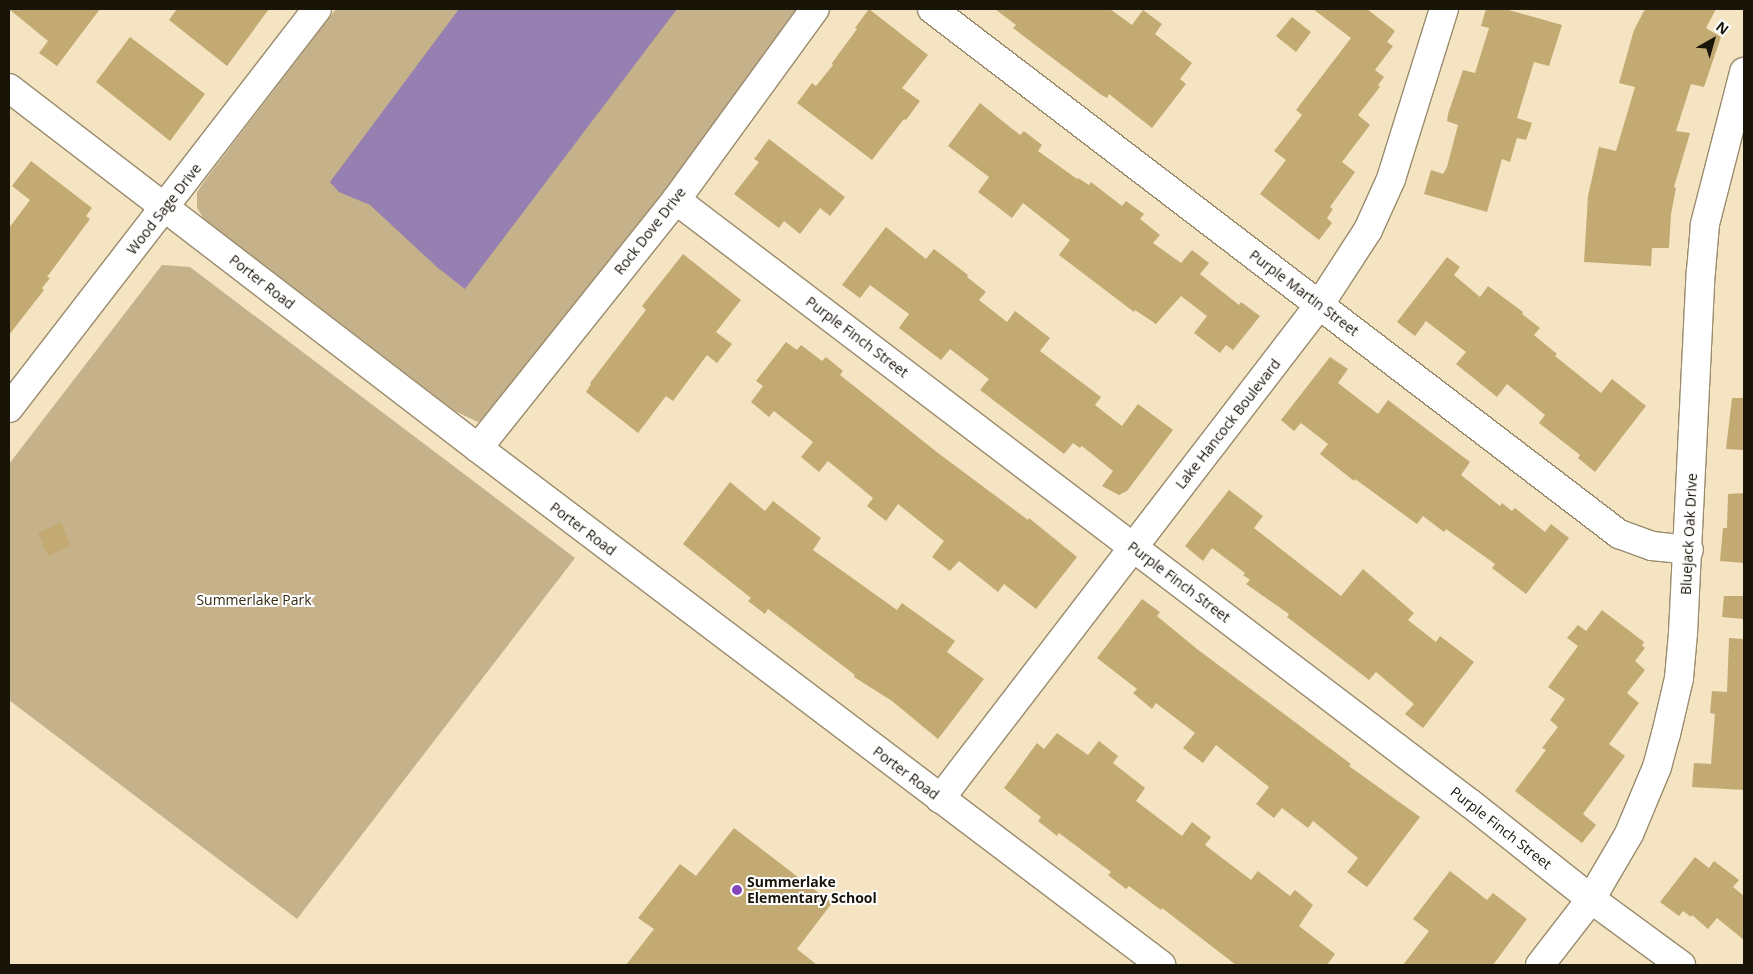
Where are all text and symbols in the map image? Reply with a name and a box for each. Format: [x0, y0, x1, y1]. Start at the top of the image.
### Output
north arrow [1688, 15, 1738, 65]
text: N [1712, 17, 1733, 39]
street label: Wood Sage Drive [123, 160, 205, 258]
street label: Rock Dove Drive [611, 184, 689, 278]
street label: Purple Martin Street [1246, 246, 1362, 340]
street label: Porter Road [226, 251, 298, 313]
street label: Purple Finch Street [803, 293, 911, 381]
street label: Lake Hancock Boulevard [1172, 356, 1284, 492]
street label: Bluejack Oak Drive [1677, 473, 1701, 595]
street label: Porter Road [547, 499, 619, 559]
street label: Purple Finch Street [1125, 538, 1233, 626]
park label: Summerlake Park [196, 592, 312, 608]
street label: Porter Road [870, 743, 942, 803]
street label: Purple Finch Street [1447, 783, 1555, 873]
place label: Summerlake Elementary School [747, 874, 877, 906]
marker: Summerlake Elementary School [731, 884, 743, 896]

